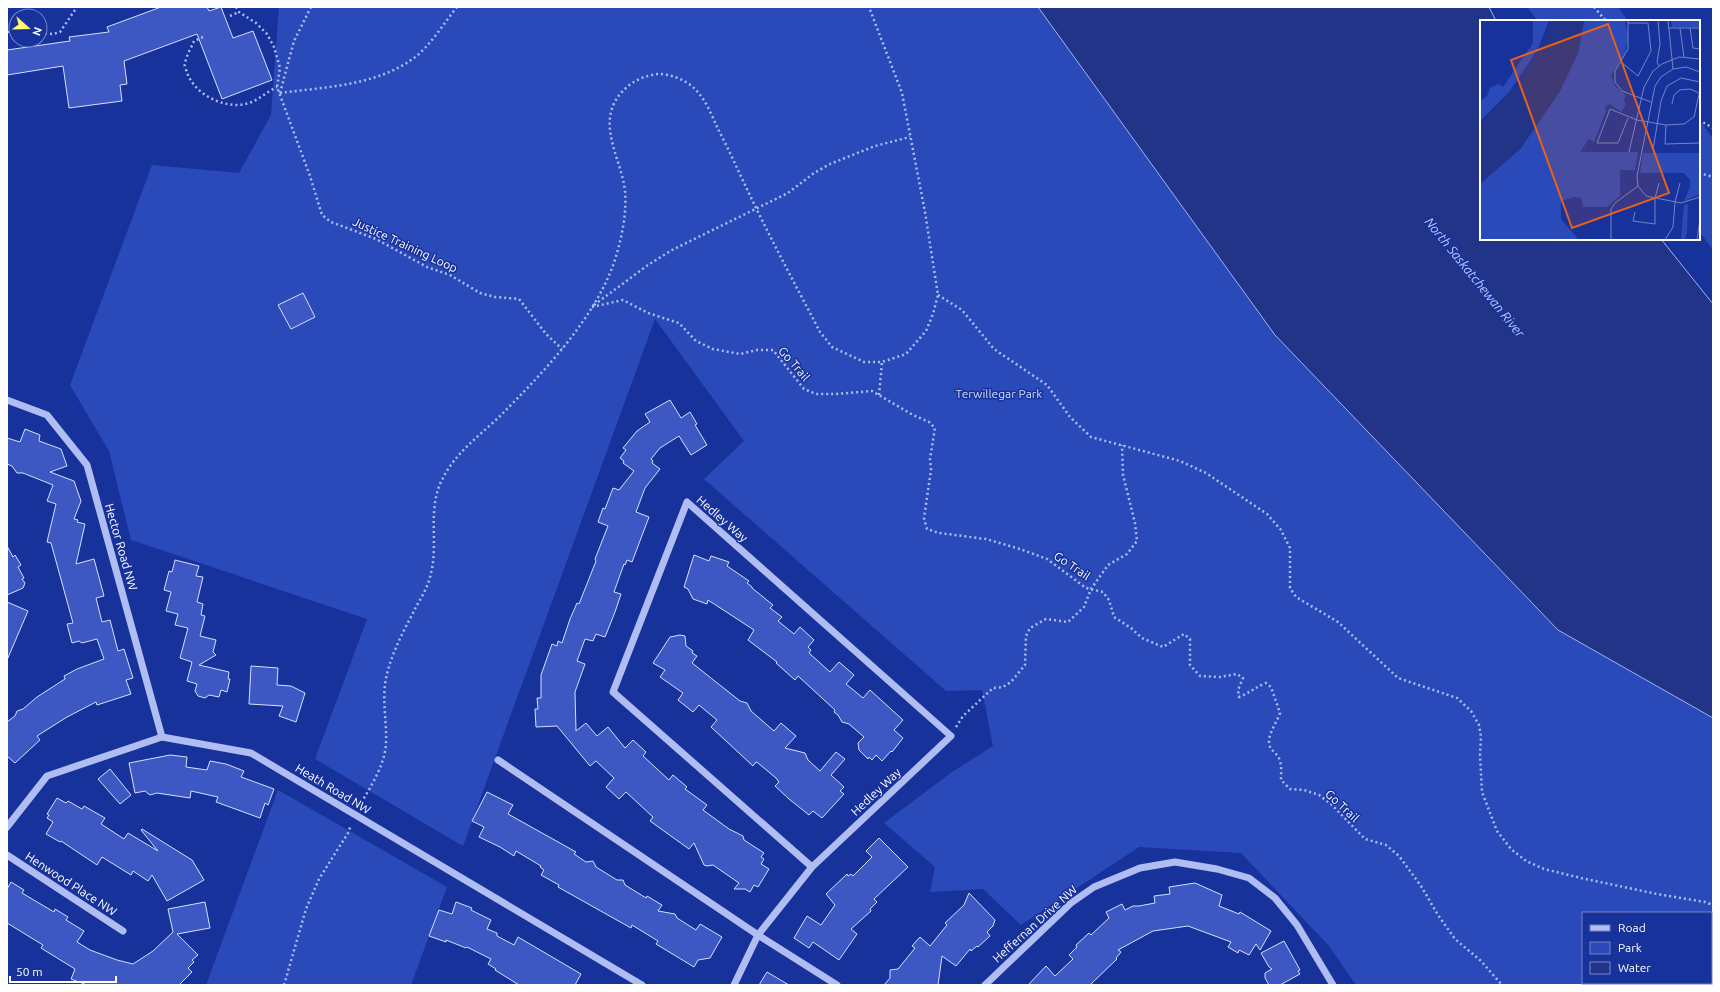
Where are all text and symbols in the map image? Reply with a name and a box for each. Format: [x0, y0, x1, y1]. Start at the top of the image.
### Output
north arrow [8, 8, 48, 48]
inset map [1480, 20, 1700, 240]
text: N [30, 26, 44, 37]
water label: North Saskatchewan River [1422, 214, 1528, 340]
street label: Justice Training Loop [351, 215, 460, 274]
street label: Go Trail [776, 344, 813, 383]
park label: Terwillegar Park [956, 387, 1042, 400]
street label: Hedley Way [694, 493, 751, 544]
street label: Hector Road NW [103, 502, 140, 592]
street label: Go Trail [1052, 549, 1093, 582]
street label: Heath Road NW [293, 761, 373, 816]
street label: Hedley Way [848, 765, 903, 818]
street label: Go Trail [1323, 787, 1362, 824]
street label: Henwood Place NW [23, 849, 119, 918]
street label: Heffernan Drive NW [990, 882, 1079, 965]
legend [1582, 912, 1712, 984]
text: Road [1618, 921, 1646, 934]
text: Park [1618, 941, 1642, 954]
scale bar [10, 958, 116, 984]
text: Water [1618, 961, 1651, 974]
text: 50 m [16, 965, 43, 978]

